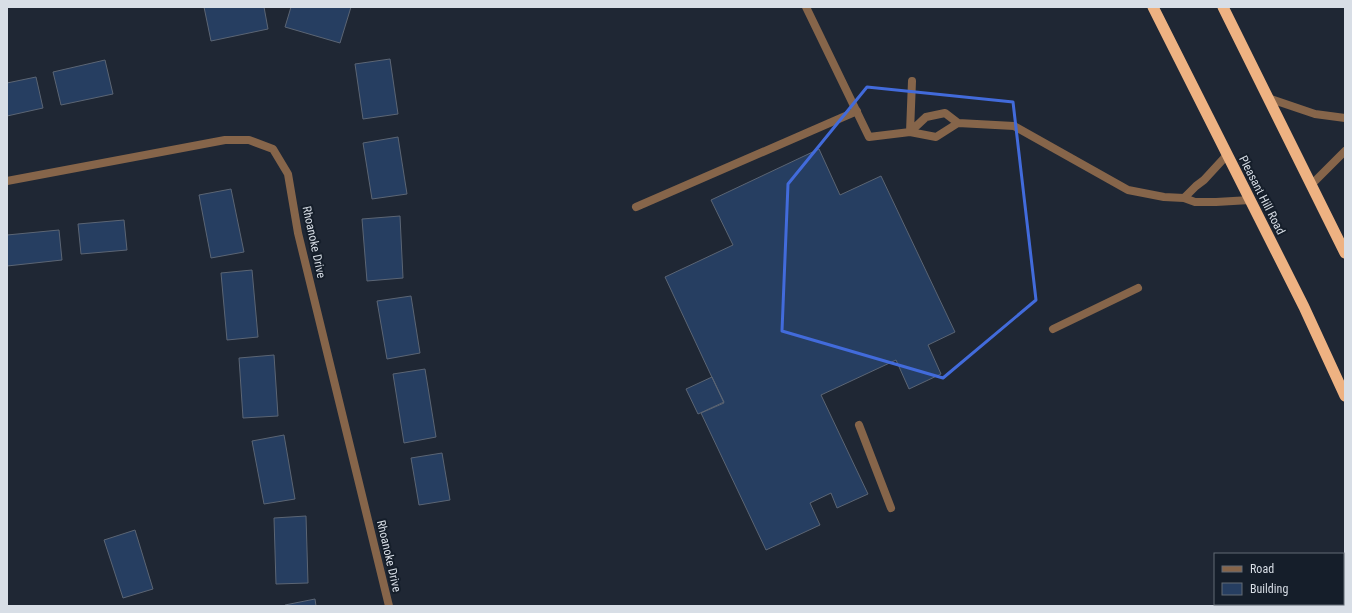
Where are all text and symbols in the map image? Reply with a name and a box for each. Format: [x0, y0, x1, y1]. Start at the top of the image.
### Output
street label: Pleasant Hill Road [1236, 153, 1288, 237]
street label: Rhoanoke Drive [300, 205, 329, 280]
street label: Rhoanoke Drive [374, 519, 404, 594]
legend [1214, 553, 1344, 605]
text: Road [1250, 562, 1274, 576]
text: Building [1250, 582, 1288, 596]

